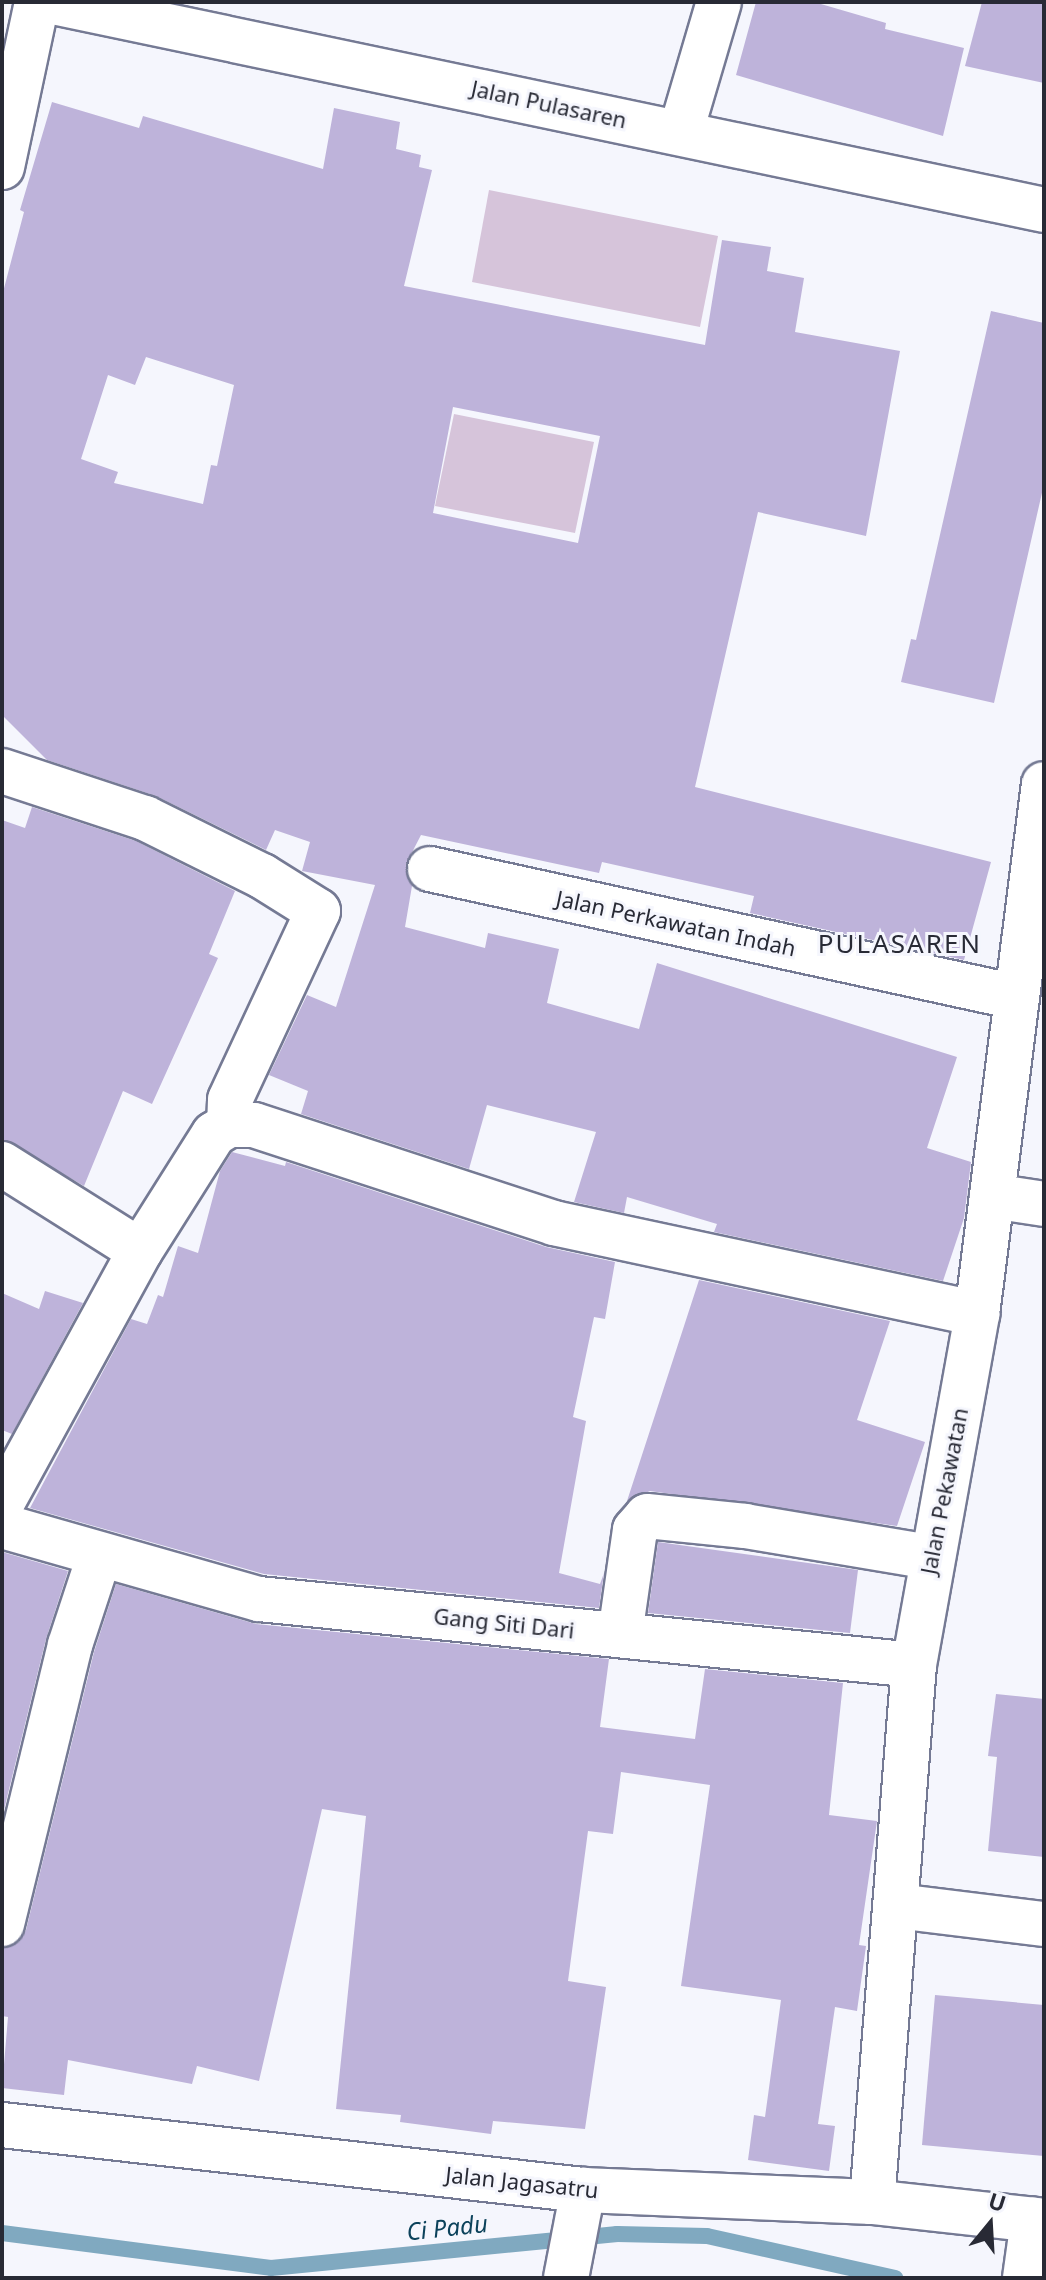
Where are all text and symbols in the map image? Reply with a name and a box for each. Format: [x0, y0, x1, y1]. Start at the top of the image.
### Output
street label: Jalan Pulasaren [469, 75, 629, 133]
street label: Jalan Perkawatan Indah [554, 885, 798, 961]
district label: PULASAREN [818, 928, 982, 960]
street label: Jalan Pekawatan [915, 1406, 973, 1576]
street label: Gang Siti Dari [432, 1602, 576, 1644]
street label: Jalan Jagasatru [444, 2161, 600, 2203]
north arrow [950, 2184, 1030, 2264]
text: U [985, 2184, 1010, 2218]
water label: Ci Padu [405, 2208, 489, 2246]

